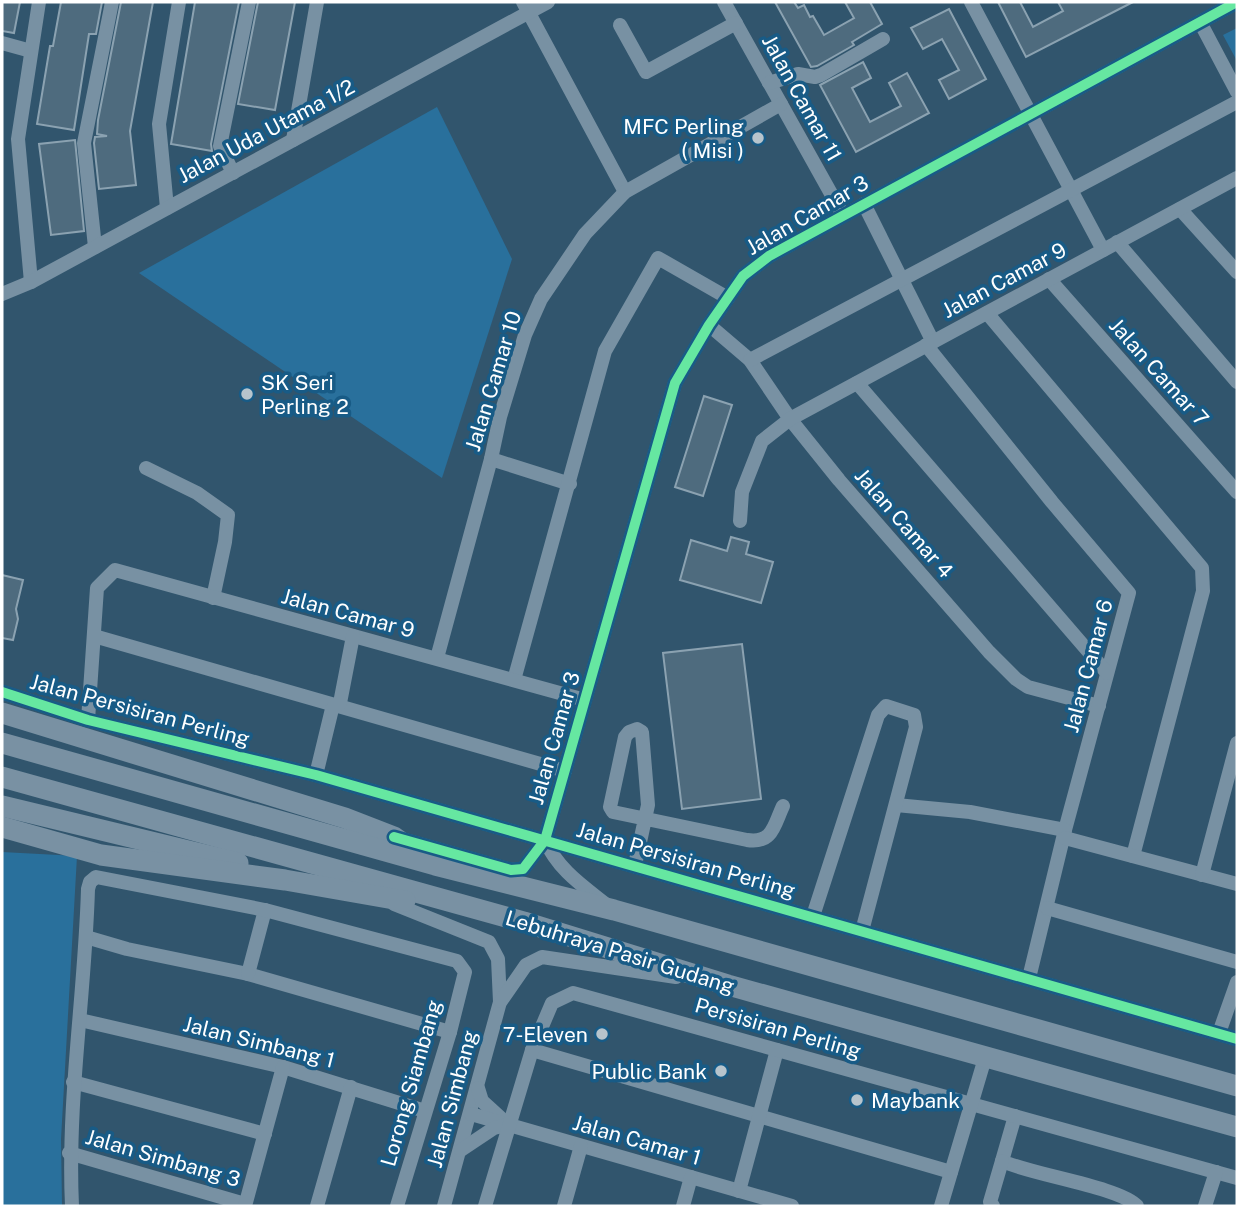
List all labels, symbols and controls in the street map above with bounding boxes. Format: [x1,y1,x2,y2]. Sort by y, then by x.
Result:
street label: Jalan Camar 11 [757,30,847,166]
street label: Jalan Uda Utama 1/2 [173,74,359,188]
place label: MFC Perling ( Misi ) [623,114,744,163]
marker: MFC Perling ( Misi ) [750,130,766,146]
street label: Jalan Camar 3 [741,170,873,260]
street label: Jalan Camar 9 [938,237,1070,323]
street label: Jalan Camar 10 [460,308,526,454]
street label: Jalan Camar 7 [1104,313,1214,431]
place label: SK Seri Perling 2 [261,370,349,419]
marker: SK Seri Perling 2 [239,386,255,402]
street label: Jalan Camar 4 [850,463,958,583]
street label: Jalan Camar 9 [279,583,417,643]
street label: Jalan Camar 6 [1058,597,1118,735]
street label: Jalan Persisiran Perling [27,669,253,751]
street label: Jalan Camar 3 [523,669,585,807]
street label: Jalan Persisiran Perling [574,817,798,903]
street label: Lebuhraya Pasir Gudang [502,905,738,999]
street label: Persisiran Perling [692,992,864,1064]
street label: Lorong Siambang [375,997,447,1169]
street label: Jalan Simbang 1 [181,1011,337,1073]
place label: 7-Eleven [503,1022,588,1047]
marker: 7-Eleven [594,1026,610,1042]
street label: Jalan Simbang [422,1027,482,1171]
place label: Public Bank [591,1059,707,1084]
marker: Public Bank [713,1063,729,1079]
place label: Maybank [871,1088,960,1113]
marker: Maybank [849,1092,865,1108]
street label: Jalan Camar 1 [570,1110,704,1170]
street label: Jalan Simbang 3 [83,1124,243,1192]

